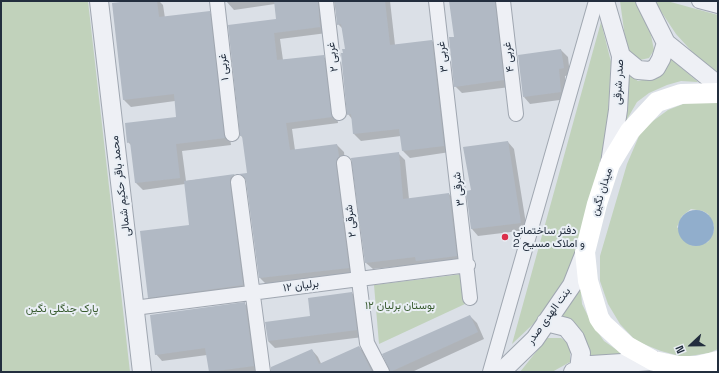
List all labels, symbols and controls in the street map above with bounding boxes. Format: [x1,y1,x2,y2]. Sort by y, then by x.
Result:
street label: ۲ غربی [325,41,341,73]
street label: ۳ غربی [435,41,451,73]
street label: ۴ غربی [501,41,517,73]
street label: ۱ غربی [216,53,232,81]
street label: صدر شرقی [611,59,627,105]
street label: محمد باقر حکیم شمالی [108,135,134,237]
street label: میدان نگین [588,166,616,218]
street label: ۳ شرقی [450,171,468,207]
street label: ۲ شرقی [342,204,360,238]
place label: دفتر ساختمانی و املاک مسیح 2 [513,224,585,250]
marker: دفتر ساختمانی و املاک مسیح 2 [500,232,510,242]
street label: برلیان ۱۲ [282,277,320,295]
street label: بنت الهدی صدر [524,285,574,347]
park label: بوستان برلیان ۱۲ [365,299,435,313]
park label: پارک جنگلی نگین [26,302,98,316]
north arrow [671,325,711,365]
text: N [672,343,688,356]

